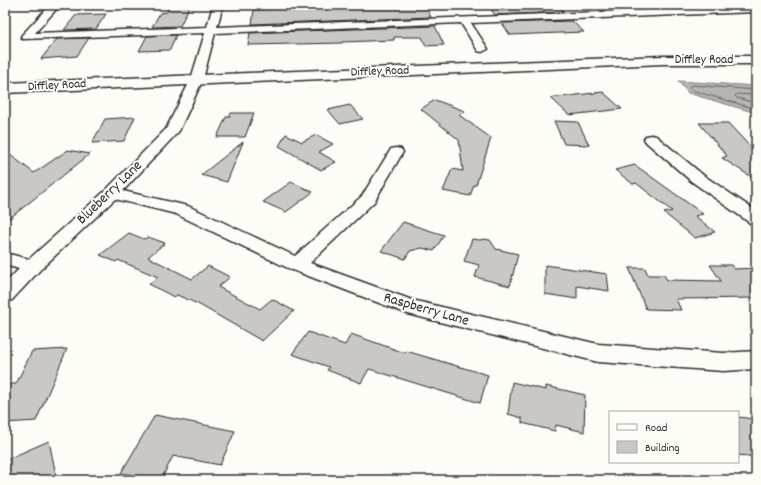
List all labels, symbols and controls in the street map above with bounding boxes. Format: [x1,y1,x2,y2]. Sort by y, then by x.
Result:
street label: Diffley Road [675,51,733,70]
street label: Diffley Road [350,61,410,83]
street label: Diffley Road [27,75,87,97]
street label: Blueberry Lane [72,156,148,230]
street label: Raspberry Lane [381,287,472,333]
legend [609,411,739,463]
text: Road [645,420,667,437]
text: Building [645,440,680,457]

